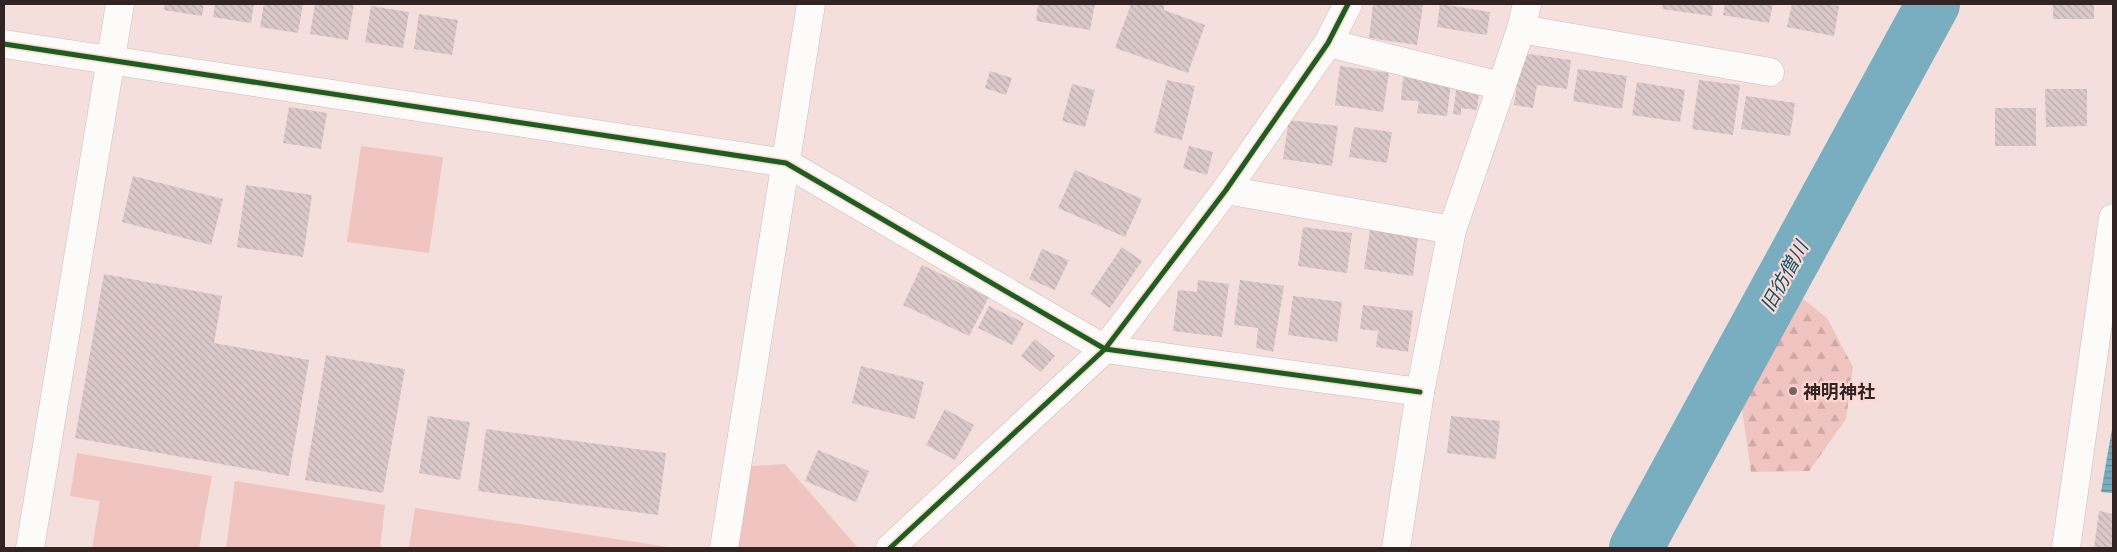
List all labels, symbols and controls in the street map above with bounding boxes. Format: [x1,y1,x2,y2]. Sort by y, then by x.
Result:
water label: 旧彷僧川 [1756,236,1813,315]
place label: 神明神社 [1803,381,1875,401]
marker: 神明神社 [1787,385,1799,397]

